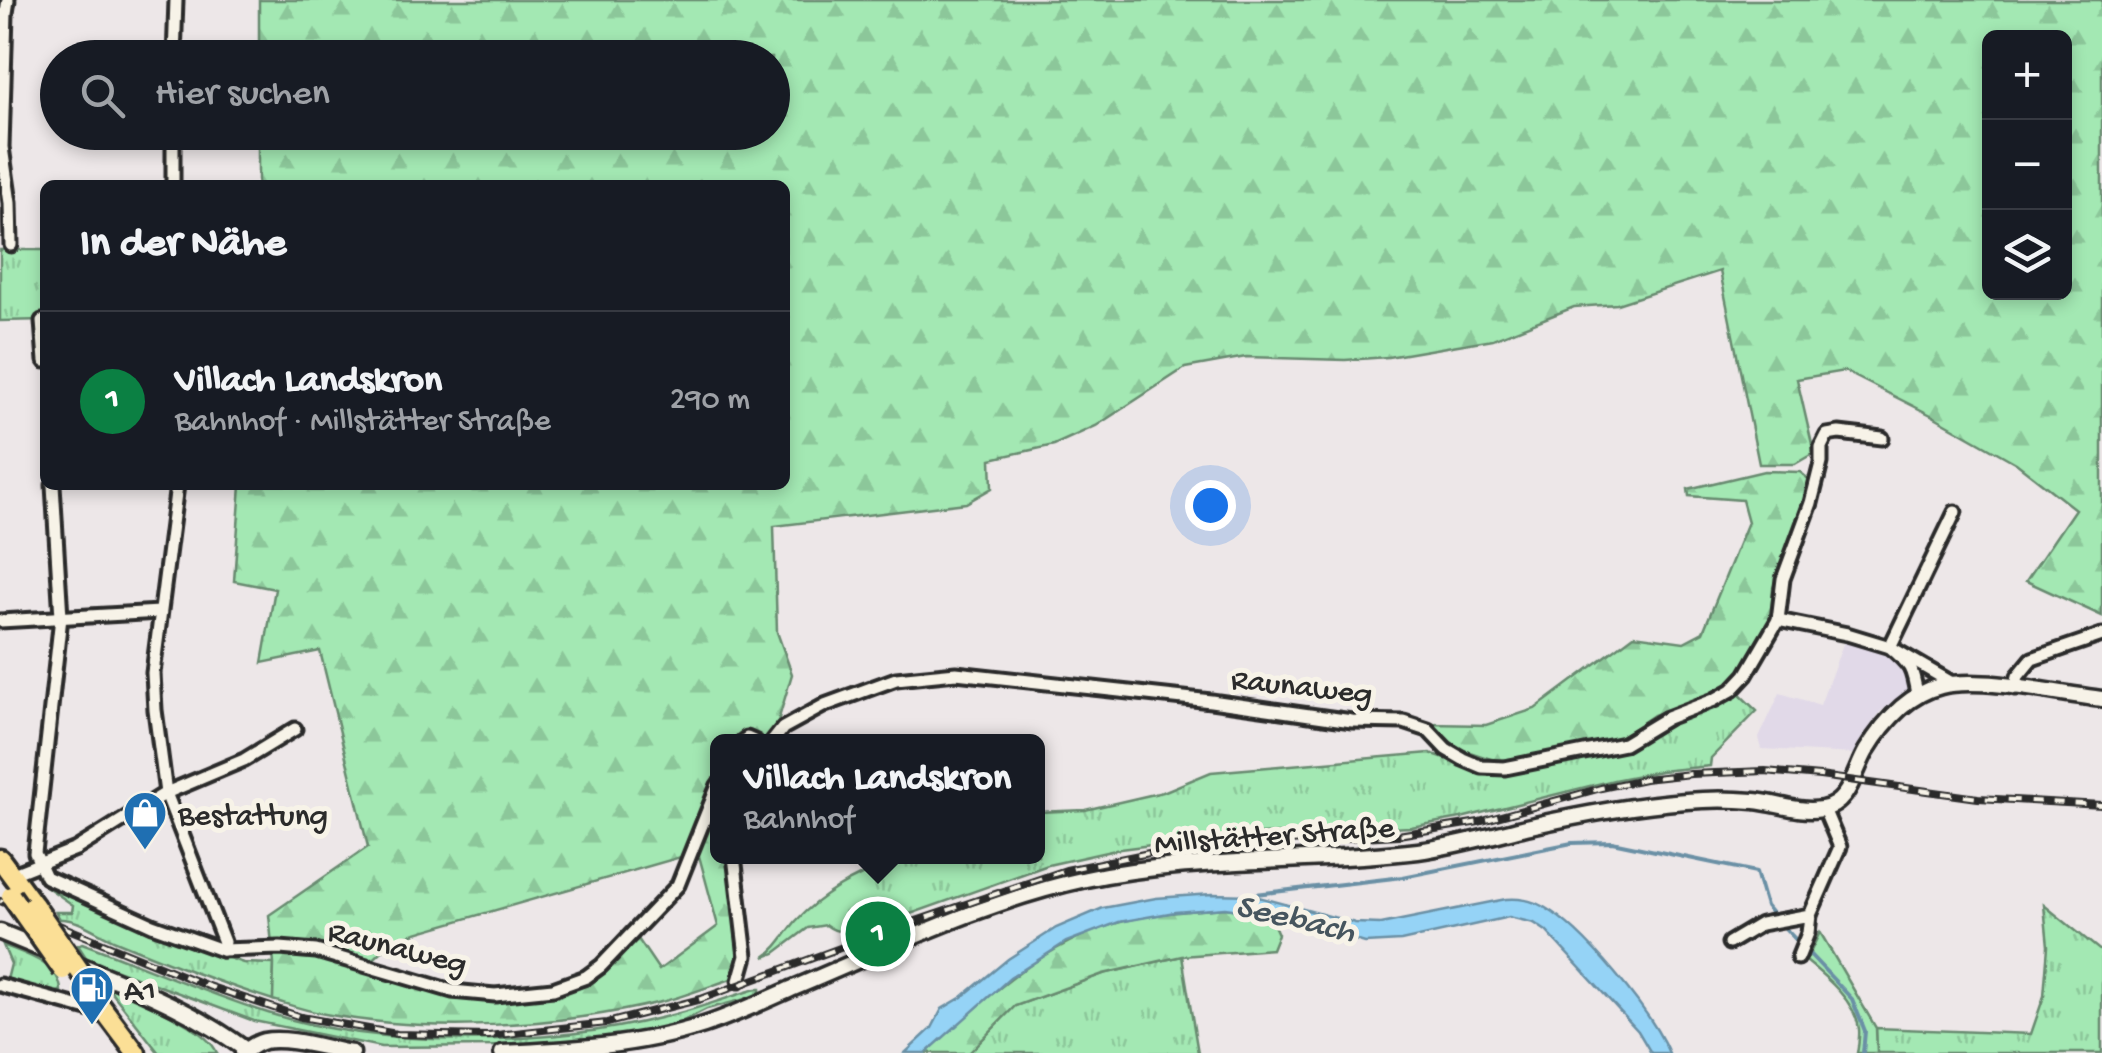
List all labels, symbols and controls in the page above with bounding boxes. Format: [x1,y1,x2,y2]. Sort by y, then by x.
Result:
map controls [1982,30,2072,300]
button: + [1982,30,2072,120]
search box [40,40,790,150]
icon: search [75,68,130,123]
text: Hier suchen [155,73,330,117]
button: − [1982,120,2072,210]
button: layers [1982,210,2072,300]
text: In der Nähe [80,221,286,270]
text: Villach Landskron [175,360,442,404]
text: 1 [106,382,119,420]
text: 290 m [670,382,750,420]
text: Bahnhof · Millstätter Straße [175,404,551,442]
your location [1185,480,1236,531]
street label: Raunaweg [1229,663,1374,715]
popup [710,734,1045,864]
text: Villach Landskron [744,758,1011,802]
shop icon: Bestattung [122,790,168,851]
place label: Bestattung [177,799,328,837]
text: Bahnhof [744,802,854,840]
street label: Millstätter Straße [1153,811,1396,865]
water label: Seebach [1231,888,1359,955]
pin: 1 [846,896,910,972]
street label: Raunaweg [323,914,470,985]
fuel station icon: A1 [69,965,115,1026]
place label: A1 [124,974,156,1012]

